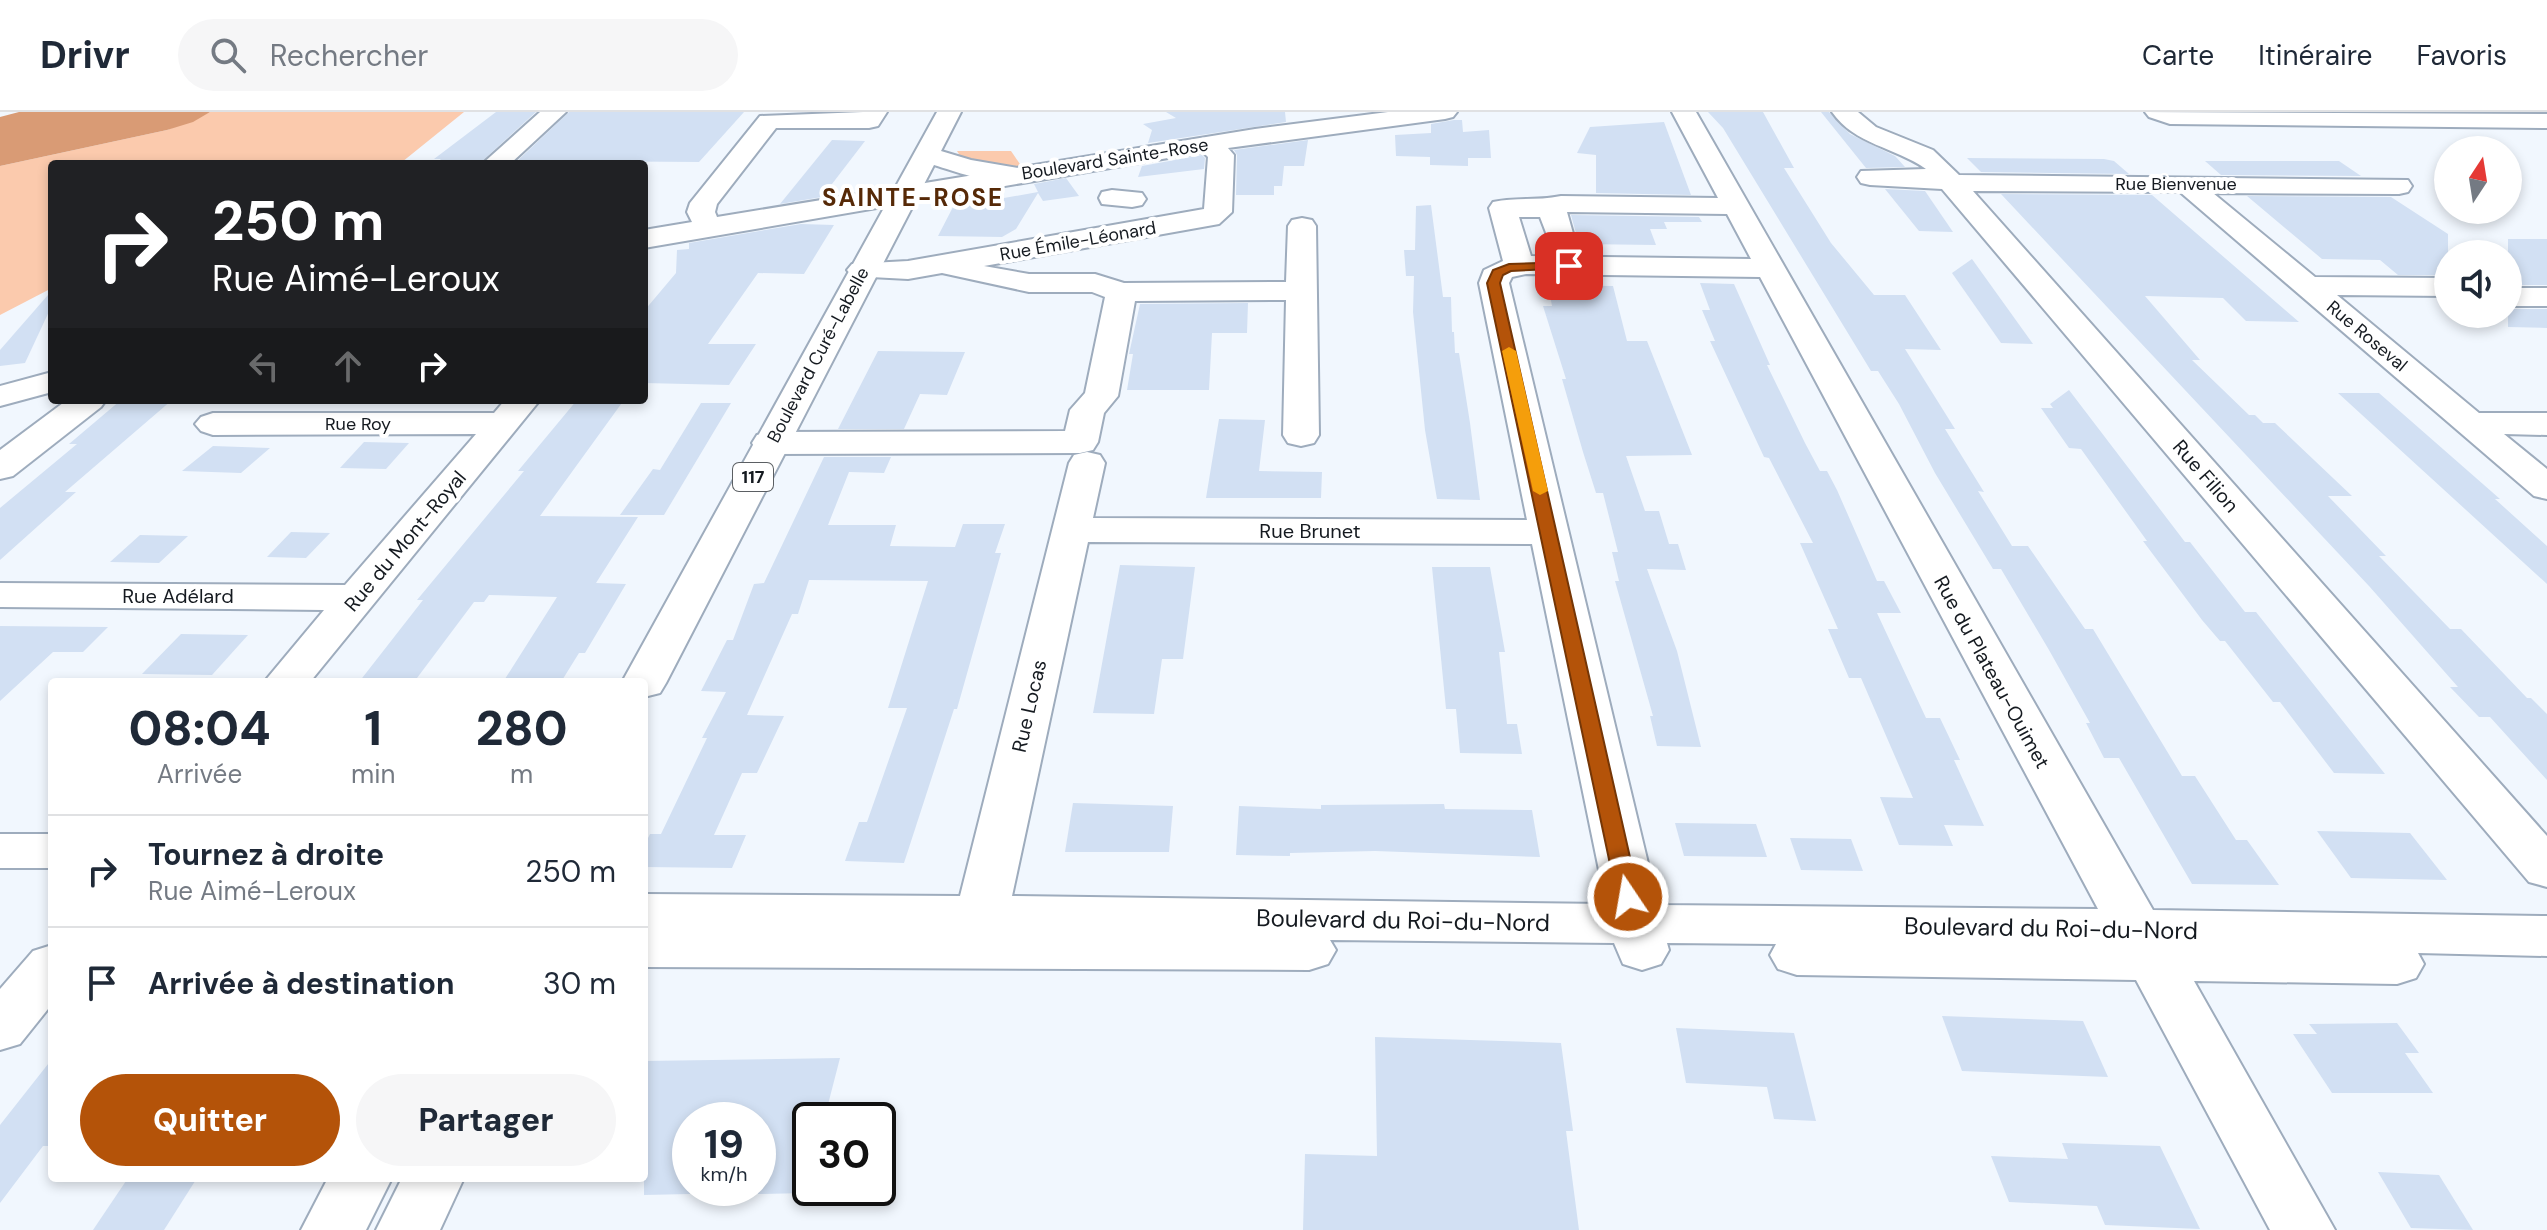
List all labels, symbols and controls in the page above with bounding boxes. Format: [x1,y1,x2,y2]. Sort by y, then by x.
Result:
search box [178,19,738,91]
text: Drivr [40,30,130,80]
icon: search [206,33,250,77]
text: Rechercher [270,36,428,75]
text: Carte [2142,37,2214,74]
text: Itinéraire [2258,37,2372,74]
text: Favoris [2416,37,2507,74]
street label: Boulevard Sainte-Rose [1020,132,1210,186]
north arrow [2434,136,2522,224]
map controls [2434,136,2522,328]
street label: Rue Bienvenue [2115,172,2237,196]
district label: SAINTE-ROSE [822,182,1004,213]
text: 250 m [212,184,384,257]
icon: right [80,192,184,296]
street label: Rue Émile-Léonard [998,215,1158,267]
pin [1535,232,1603,300]
button: sound [2434,240,2522,328]
icon: arrive [1547,244,1591,288]
text: Rue Aimé-Leroux [212,255,500,302]
street label: Boulevard Curé-Labelle [762,263,874,447]
street label: Rue Roseval [2322,295,2412,377]
icon: left [242,344,286,388]
icon: ahead [326,344,370,388]
icon: right [410,344,454,388]
street label: Rue Roy [325,412,391,436]
street label: Rue Filion [2167,434,2245,518]
road number: 117 [733,463,773,491]
street label: Rue du Mont-Royal [338,465,472,617]
street label: Rue Brunet [1259,518,1361,544]
street label: Rue du Plateau-Ouimet [1928,571,2056,773]
street label: Rue Adélard [122,583,234,609]
street label: Rue Locas [1006,657,1052,755]
text: 08:04 [128,697,271,760]
text: 1 [364,697,382,760]
text: 280 [476,697,568,760]
text: Arrivée [157,757,242,791]
text: min [351,757,395,791]
text: m [510,757,533,791]
text: Tournez à droite [148,835,384,874]
icon: right [80,849,124,893]
text: 250 m [525,852,616,891]
position arrow [1586,855,1670,939]
text: Rue Aimé-Leroux [148,874,356,908]
street label: Boulevard du Roi-du-Nord [1256,902,1550,938]
street label: Boulevard du Roi-du-Nord [1904,910,2198,946]
icon: arrive [80,961,124,1005]
text: Arrivée à destination [148,964,454,1003]
text: 30 m [543,964,616,1003]
button: Quitter [80,1074,340,1166]
button: Partager [356,1074,616,1166]
speed limit sign: 30 [792,1102,896,1206]
text: 19 [704,1118,744,1170]
text: km/h [700,1161,748,1187]

